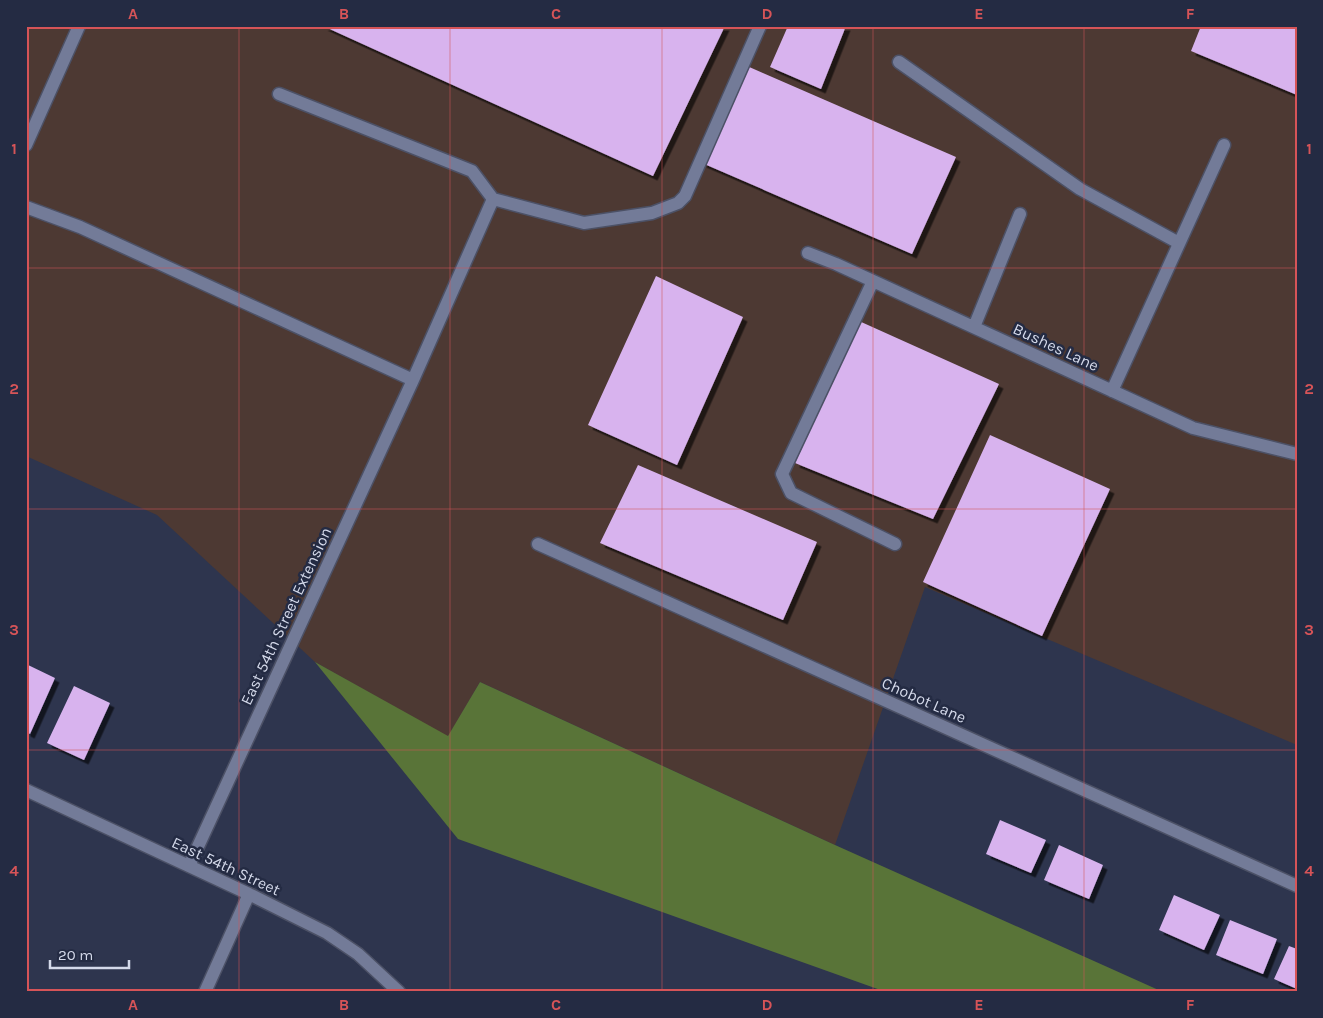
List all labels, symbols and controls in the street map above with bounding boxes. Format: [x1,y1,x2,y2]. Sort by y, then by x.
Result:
text: A [128,4,138,23]
text: B [339,4,349,23]
text: C [551,4,561,23]
text: D [762,4,773,23]
text: E [974,4,984,23]
text: F [1186,4,1195,23]
text: 1 [11,139,17,158]
text: 1 [1306,139,1312,158]
street label: Bushes Lane [1010,319,1102,375]
text: 2 [9,379,19,398]
text: 2 [1304,379,1314,398]
street label: East 54th Street Extension [236,524,336,708]
text: 3 [9,620,19,639]
text: 3 [1304,620,1314,639]
street label: Chobot Lane [879,673,969,727]
street label: East 54th Street [169,833,283,899]
text: 4 [9,861,19,880]
text: 4 [1304,861,1314,880]
scale bar [50,938,129,970]
text: 20 m [58,946,93,964]
text: A [128,995,138,1014]
text: B [339,995,349,1014]
text: C [551,995,561,1014]
text: D [762,995,773,1014]
text: E [974,995,984,1014]
text: F [1186,995,1195,1014]

